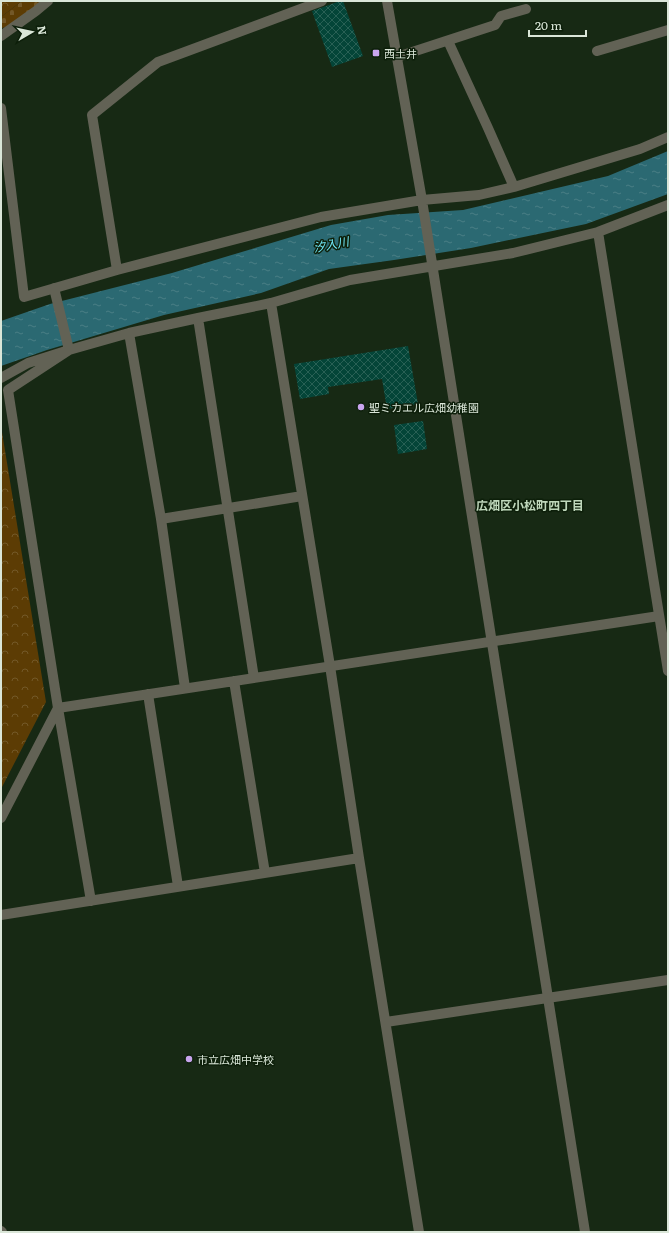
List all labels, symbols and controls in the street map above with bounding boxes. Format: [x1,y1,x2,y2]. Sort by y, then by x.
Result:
north arrow [12,12,52,52]
scale bar [529,12,586,38]
text: 20 m [535,16,562,34]
text: N [34,24,51,36]
place label: 西土井 [384,45,417,61]
marker: 西土井 [371,48,381,58]
water label: 汐入川 [312,231,352,256]
place label: 聖ミカエル広畑幼稚園 [369,399,479,415]
marker: 聖ミカエル広畑幼稚園 [356,402,366,412]
district label: 広畑区小松町四丁目 [476,496,584,514]
place label: 市立広畑中学校 [197,1051,274,1067]
marker: 市立広畑中学校 [184,1054,194,1064]

